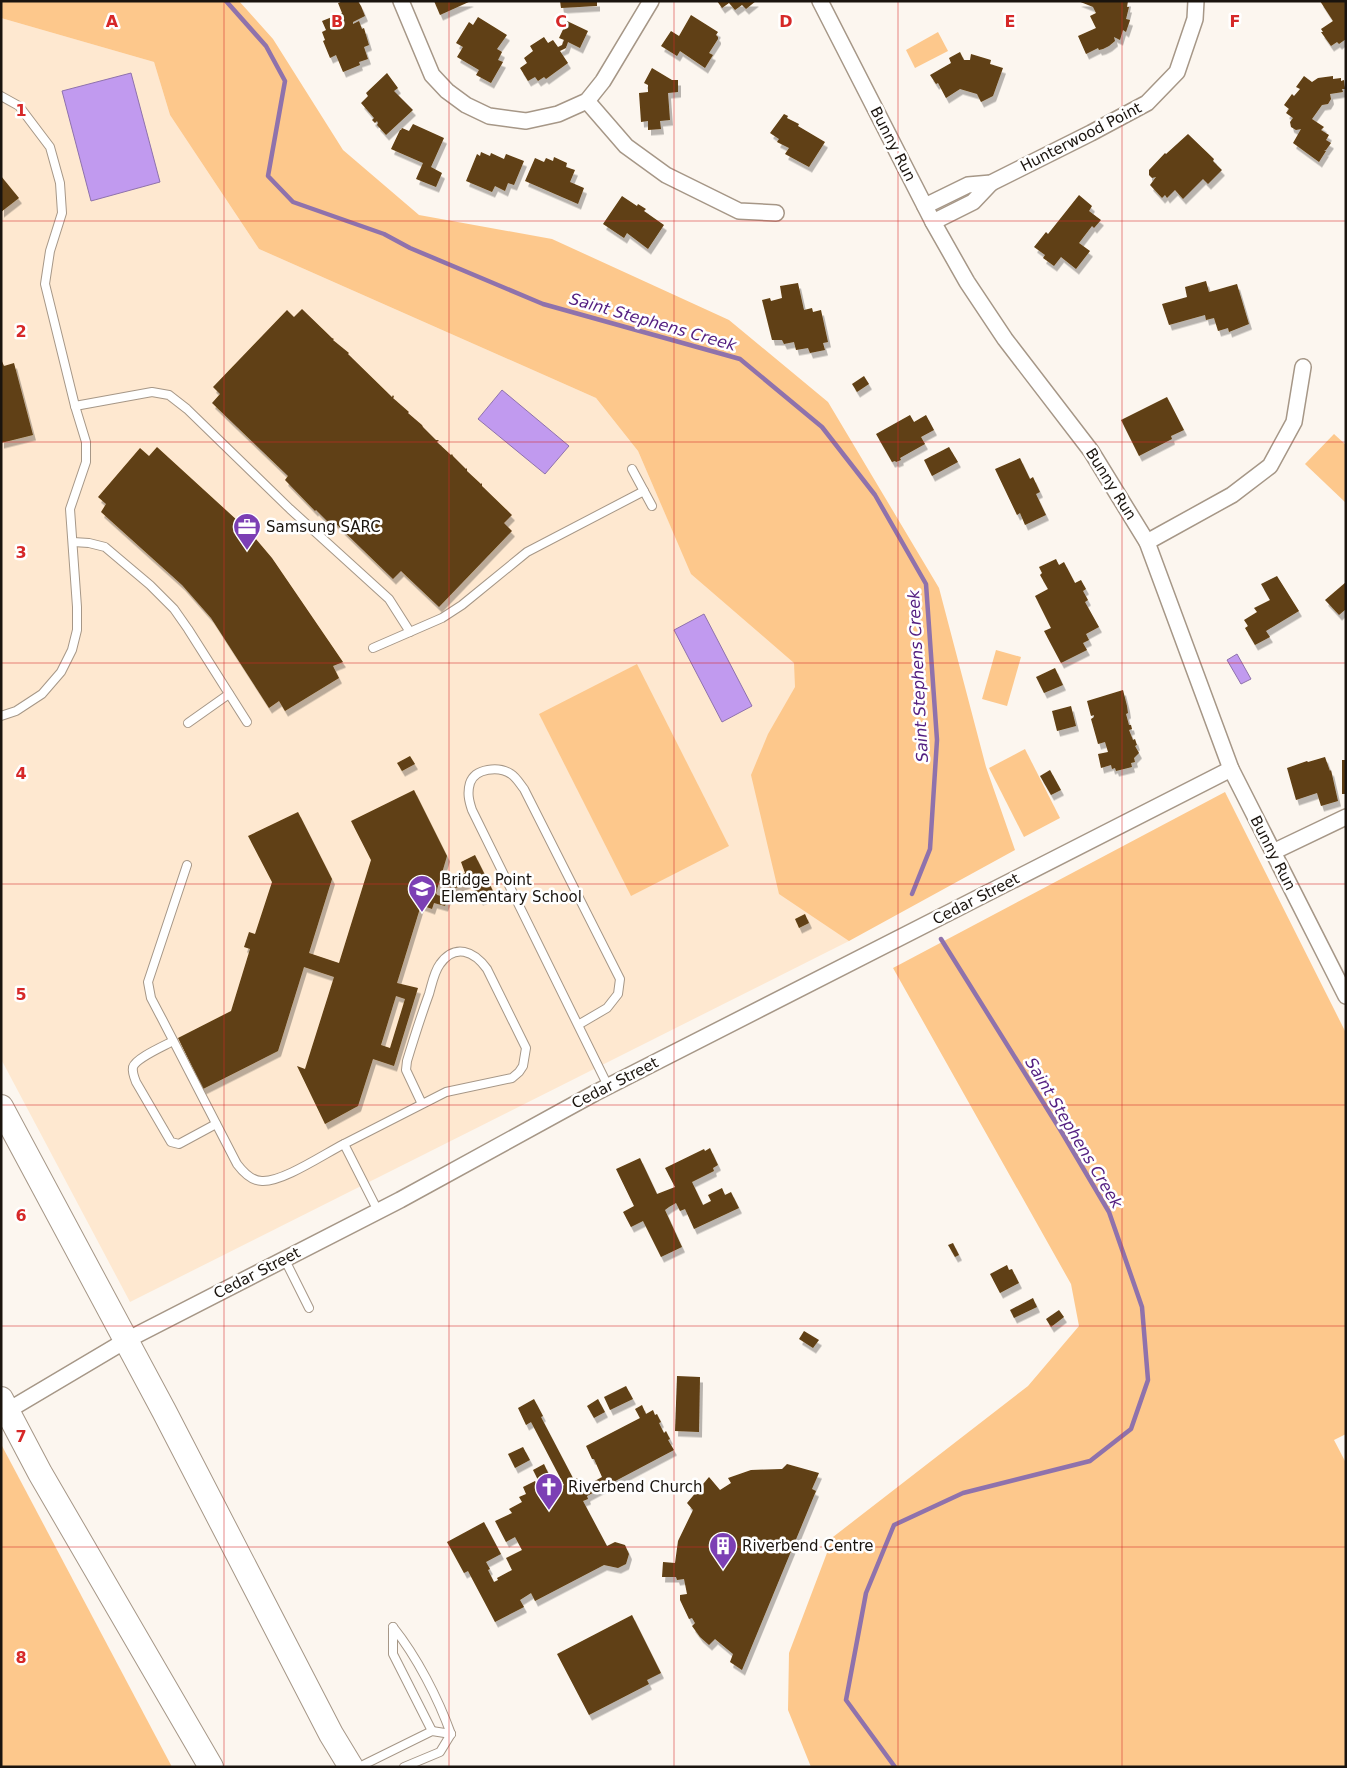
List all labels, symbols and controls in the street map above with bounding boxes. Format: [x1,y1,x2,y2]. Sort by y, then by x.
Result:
text: A [106,12,119,31]
text: B [331,12,343,31]
text: C [555,12,567,31]
text: D [779,12,793,31]
text: E [1005,12,1015,31]
text: F [1230,12,1240,31]
street label: Hunterwood Point [1017,99,1145,175]
text: 1 [15,101,27,120]
street label: Bunny Run [867,104,919,184]
water label: Saint Stephens Creek [567,289,739,355]
text: 2 [15,322,27,341]
street label: Bunny Run [1082,445,1140,523]
office icon: Samsung SARC [232,512,262,551]
place label: Samsung SARC [266,518,381,536]
text: 3 [15,543,27,562]
water label: Saint Stephens Creek [904,589,932,763]
text: 4 [15,764,27,783]
street label: Bunny Run [1247,813,1299,893]
street label: Cedar Street [930,869,1022,929]
place label: Bridge Point Elementary School [441,871,582,906]
school or university icon: Bridge Point Elementary School [407,874,437,913]
text: 5 [15,985,27,1004]
street label: Cedar Street [569,1053,661,1113]
water label: Saint Stephens Creek [1021,1054,1127,1212]
text: 6 [15,1206,27,1225]
street label: Cedar Street [211,1243,303,1303]
text: 7 [15,1427,27,1446]
church icon: Riverbend Church [534,1472,564,1511]
place label: Riverbend Church [568,1478,703,1496]
building icon: Riverbend Centre [708,1531,738,1570]
place label: Riverbend Centre [742,1537,874,1555]
text: 8 [15,1648,27,1667]

